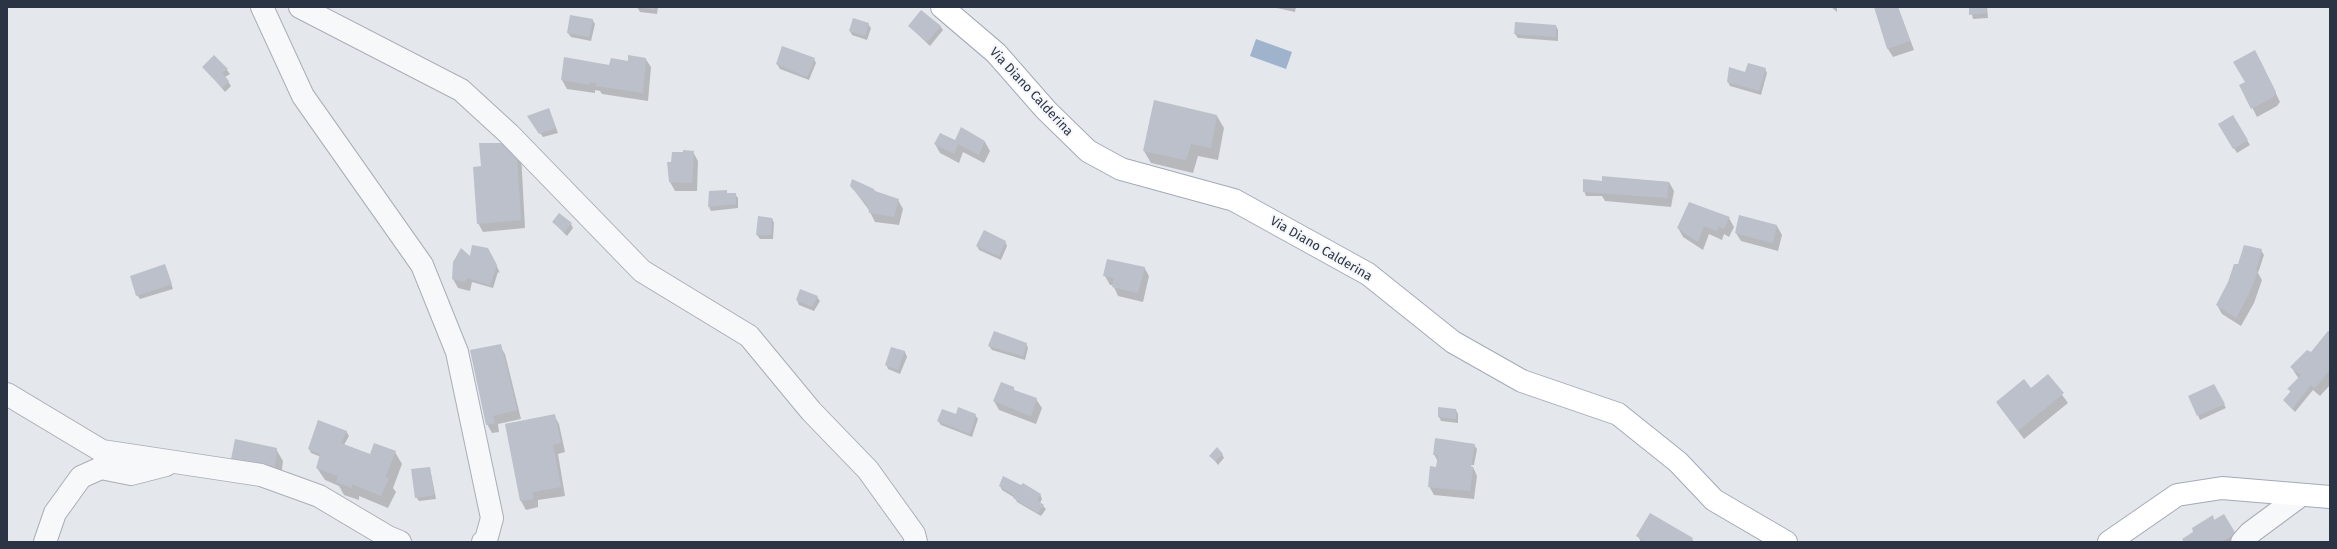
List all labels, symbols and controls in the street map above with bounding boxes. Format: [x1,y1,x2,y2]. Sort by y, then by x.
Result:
street label: Via Diano Calderina [986,45,1076,139]
street label: Via Diano Calderina [1267,213,1375,285]

